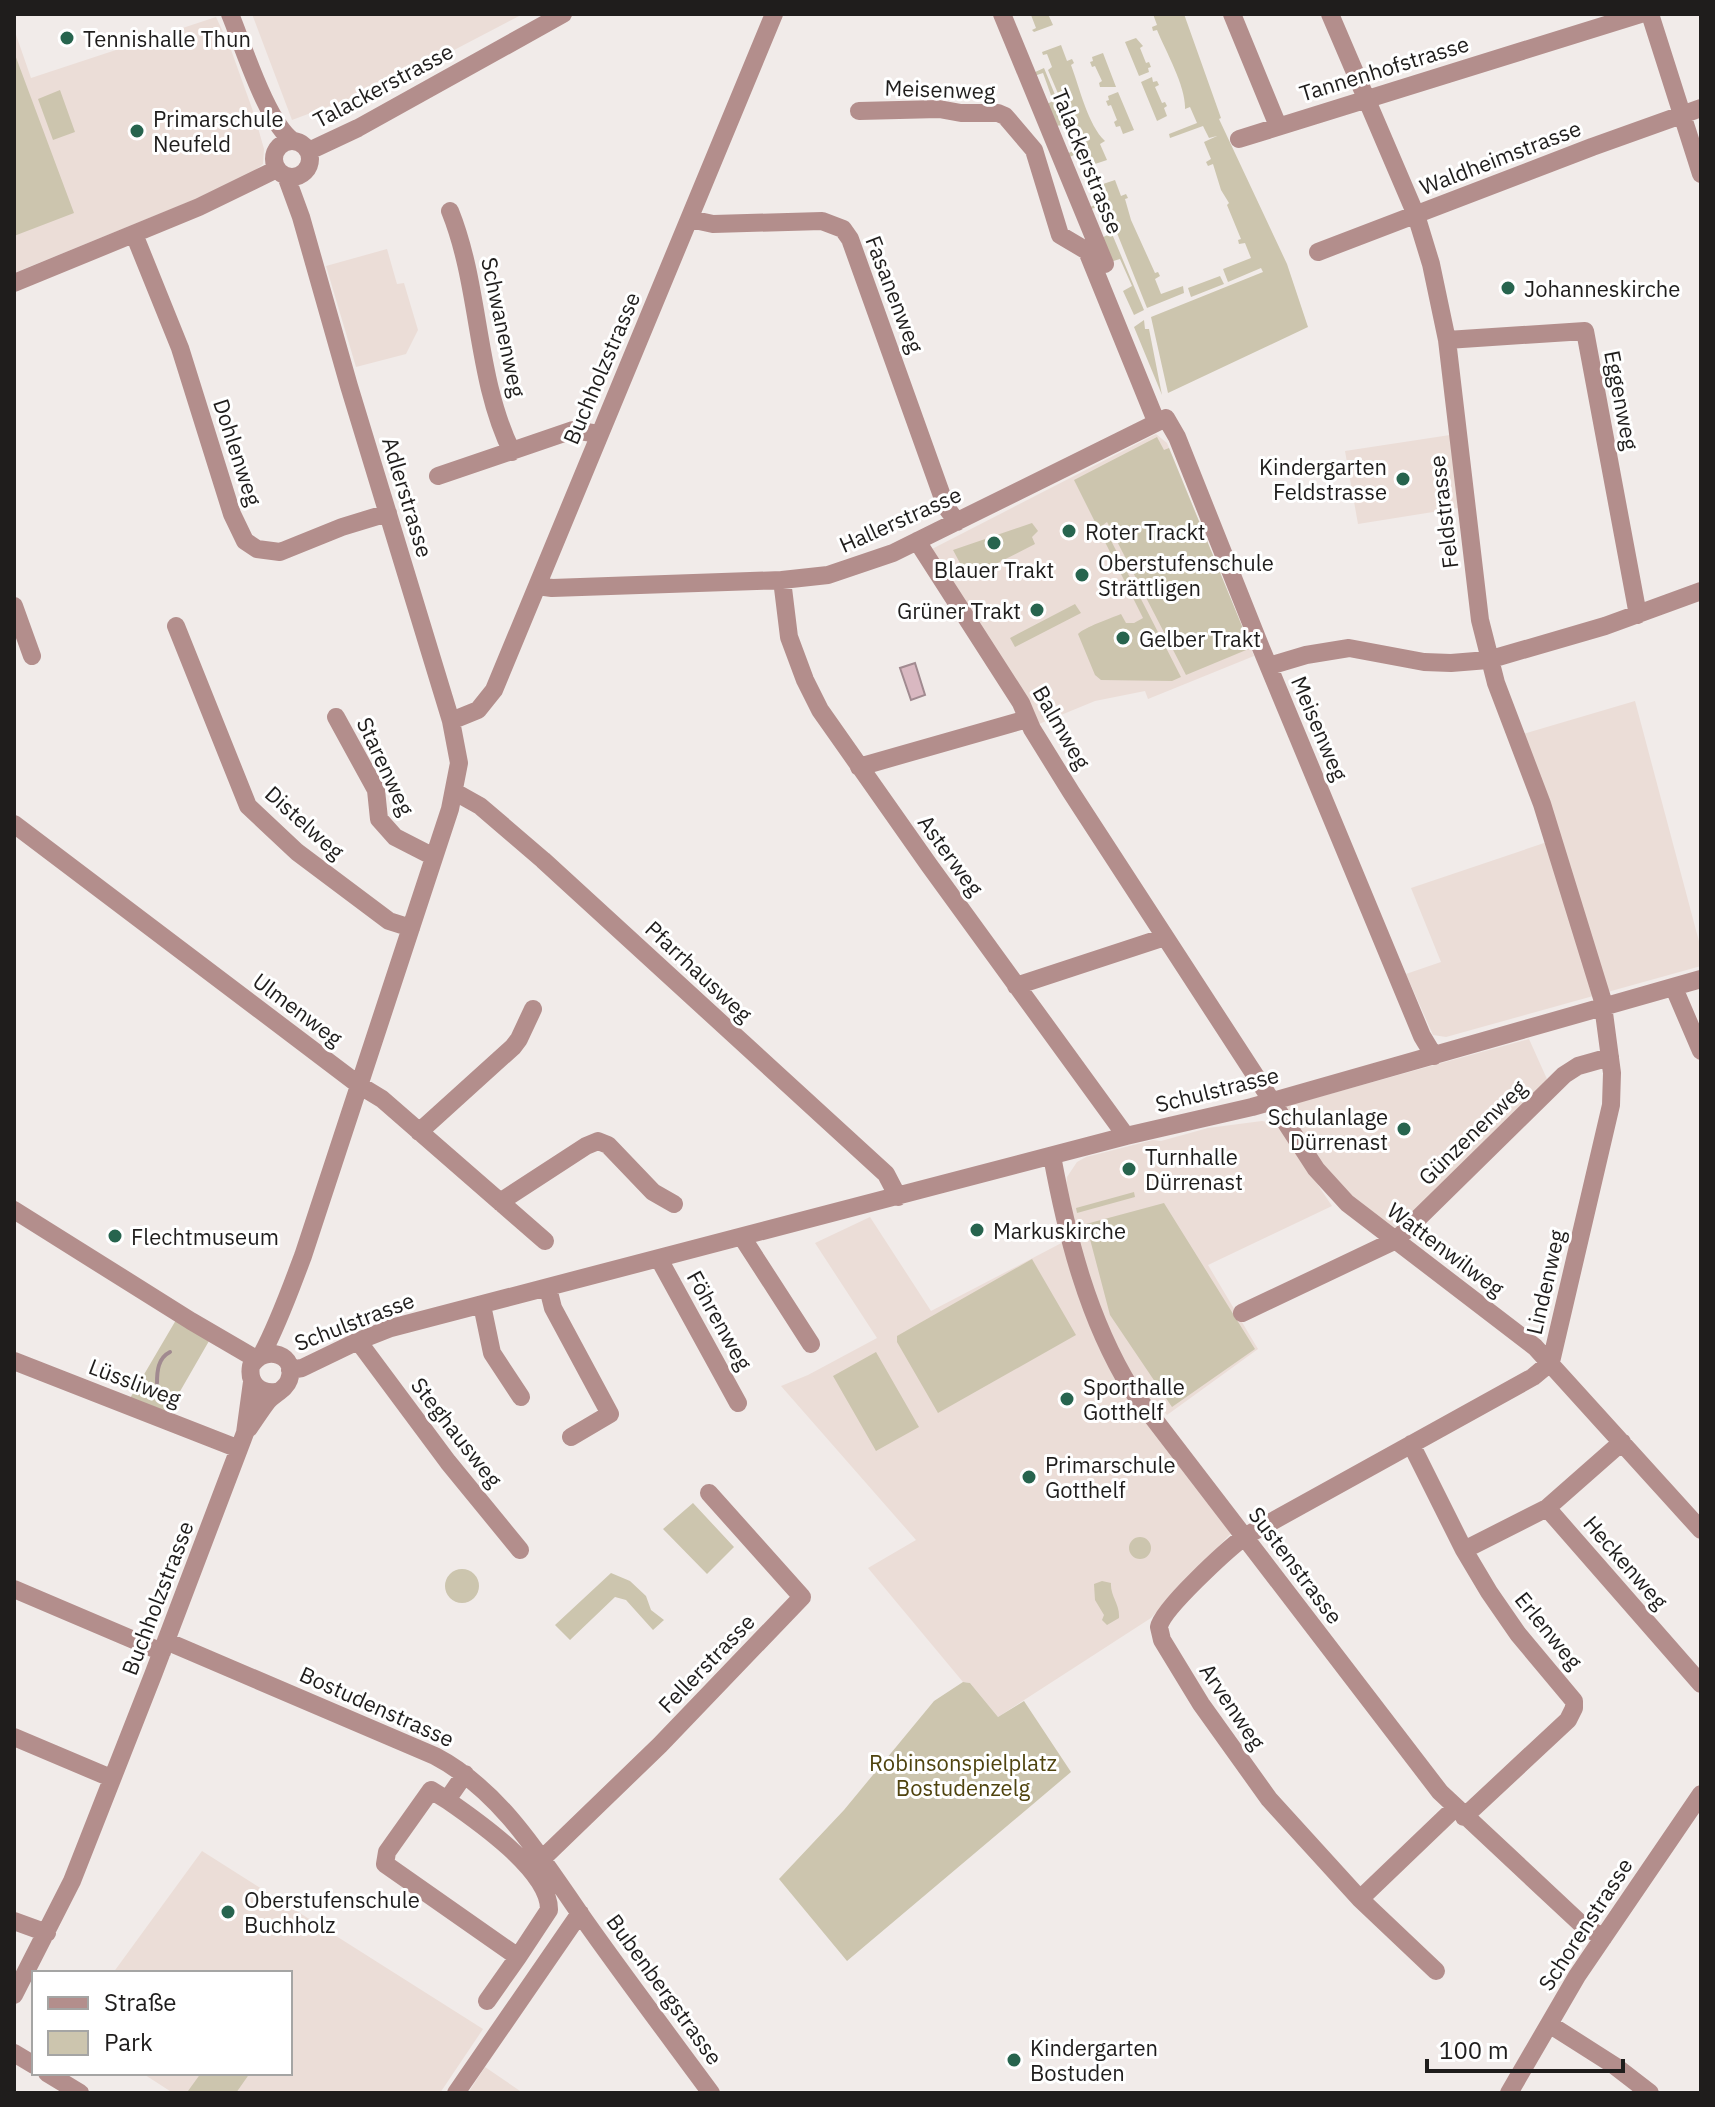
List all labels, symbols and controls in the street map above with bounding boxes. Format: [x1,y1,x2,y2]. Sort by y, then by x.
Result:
place label: Tennishalle Thun [83,24,251,53]
street label: Tannenhofstrasse [1296,28,1472,108]
marker: Tennishalle Thun [58,29,76,47]
street label: Talackerstrasse [308,36,458,134]
street label: Meisenweg [884,73,996,105]
street label: Talackerstrasse [1046,84,1130,238]
place label: Primarschule Neufeld [153,104,284,158]
street label: Waldheimstrasse [1415,113,1585,201]
marker: Primarschule Neufeld [128,122,146,140]
street label: Fasanenweg [859,231,931,357]
street label: Schwanenweg [475,254,533,400]
place label: Johanneskirche [1524,274,1680,303]
marker: Johanneskirche [1499,279,1517,297]
street label: Buchholzstrasse [556,287,646,449]
street label: Eggenweg [1598,348,1646,453]
street label: Dohlenweg [207,395,269,509]
street label: Adlerstrasse [376,433,440,561]
place label: Kindergarten Feldstrasse [1259,452,1387,506]
street label: Feldstrasse [1422,454,1464,570]
marker: Kindergarten Feldstrasse [1394,470,1412,488]
street label: Hallerstrasse [834,479,966,559]
place label: Roter Trackt [1085,517,1206,546]
marker: Roter Trackt [1060,522,1078,540]
marker: Blauer Trakt [985,534,1003,552]
place label: Oberstufenschule Strättligen [1098,548,1274,602]
place label: Blauer Trakt [934,555,1054,584]
marker: Oberstufenschule Strättligen [1073,566,1091,584]
place label: Grüner Trakt [897,596,1021,625]
marker: Grüner Trakt [1028,601,1046,619]
place label: Gelber Trakt [1139,624,1261,653]
marker: Gelber Trakt [1114,629,1132,647]
street label: Meisenweg [1285,671,1355,785]
street label: Balmweg [1027,680,1098,774]
street label: Starenweg [351,712,422,820]
street label: Distelweg [259,779,351,865]
street label: Asterweg [912,809,990,901]
street label: Pfarrhausweg [639,914,759,1028]
street label: Ulmenweg [247,966,349,1052]
street label: Schulstrasse [1152,1060,1282,1118]
street label: Günzenenweg [1412,1073,1533,1191]
place label: Schulanlage Dürrenast [1268,1102,1388,1156]
marker: Schulanlage Dürrenast [1395,1120,1413,1138]
place label: Turnhalle Dürrenast [1145,1142,1243,1196]
marker: Turnhalle Dürrenast [1120,1160,1138,1178]
street label: Wattenwilweg [1382,1195,1511,1303]
place label: Markuskirche [993,1216,1126,1245]
marker: Markuskirche [968,1221,986,1239]
place label: Flechtmuseum [131,1222,279,1251]
street label: Lindenweg [1519,1226,1571,1337]
marker: Flechtmuseum [106,1227,124,1245]
street label: Föhrenweg [681,1265,759,1375]
street label: Schulstrasse [290,1285,418,1357]
street label: Lüssliweg [85,1351,186,1413]
street label: Steghausweg [405,1371,509,1493]
place label: Sporthalle Gotthelf [1083,1372,1185,1426]
marker: Sporthalle Gotthelf [1058,1390,1076,1408]
place label: Primarschule Gotthelf [1045,1450,1176,1504]
marker: Primarschule Gotthelf [1020,1468,1038,1486]
street label: Sustenstrasse [1242,1501,1350,1629]
street label: Heckenweg [1577,1509,1675,1615]
street label: Buchholzstrasse [114,1517,200,1679]
street label: Erlenweg [1509,1585,1589,1675]
street label: Fellerstrasse [651,1607,761,1719]
street label: Arvenweg [1194,1657,1273,1755]
street label: Bostudenstrasse [295,1659,459,1753]
park label: Robinsonspielplatz Bostudenzelg [869,1748,1057,1802]
street label: Schorenstrasse [1531,1852,1639,1996]
place label: Oberstufenschule Buchholz [244,1885,420,1939]
marker: Oberstufenschule Buchholz [219,1903,237,1921]
street label: Bubenbergstrasse [600,1908,730,2070]
legend [32,1971,292,2075]
text: Straße [104,1986,176,2018]
scale bar [1427,2023,1623,2073]
text: Park [104,2026,153,2058]
place label: Kindergarten Bostuden [1030,2033,1158,2087]
text: 100 m [1439,2034,1509,2066]
marker: Kindergarten Bostuden [1005,2051,1023,2069]

